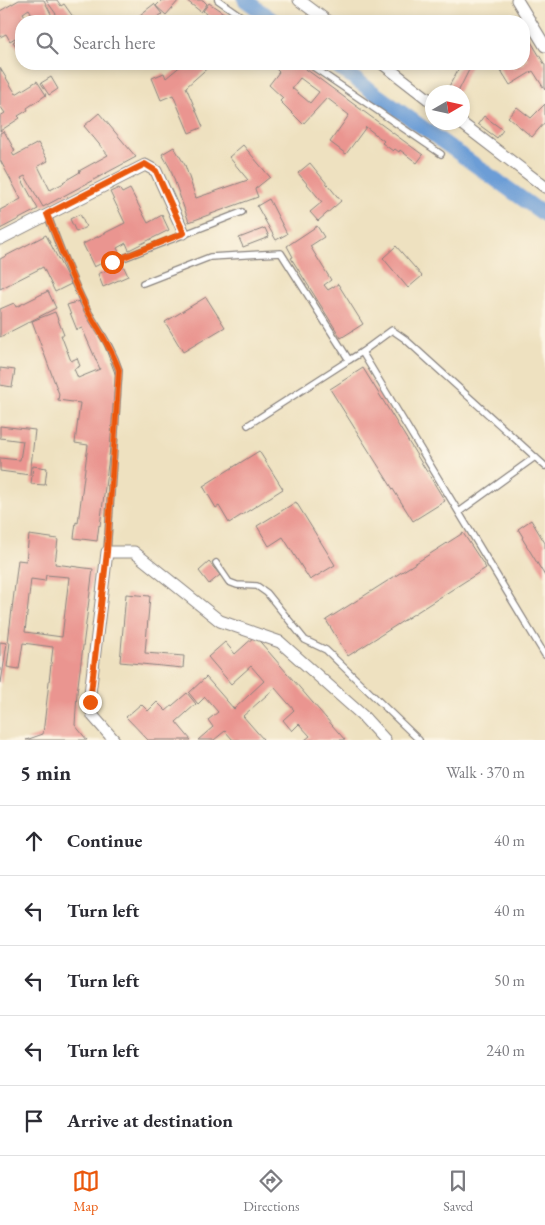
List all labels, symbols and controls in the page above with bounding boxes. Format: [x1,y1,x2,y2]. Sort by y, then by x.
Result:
search box [15,15,530,70]
icon: search [33,29,61,57]
text: Search here [73,30,155,55]
north arrow [425,85,470,130]
route start [101,251,124,274]
route end [79,691,102,714]
text: 5 min [20,759,71,786]
text: Walk · 370 m [446,762,525,783]
icon: ahead [20,827,48,855]
text: Continue [67,828,142,853]
text: 40 m [494,830,525,851]
icon: left [20,897,48,925]
text: Turn left [67,898,139,923]
text: 40 m [494,900,525,921]
icon: left [20,967,48,995]
text: Turn left [67,968,139,993]
text: 50 m [494,970,525,991]
icon: left [20,1037,48,1065]
text: Turn left [67,1038,139,1063]
text: 240 m [486,1040,525,1061]
icon: arrive [20,1107,48,1135]
text: Arrive at destination [67,1108,233,1133]
tab: Map [72,1167,100,1215]
tab: Directions [243,1167,300,1215]
tab: Saved [443,1167,473,1215]

